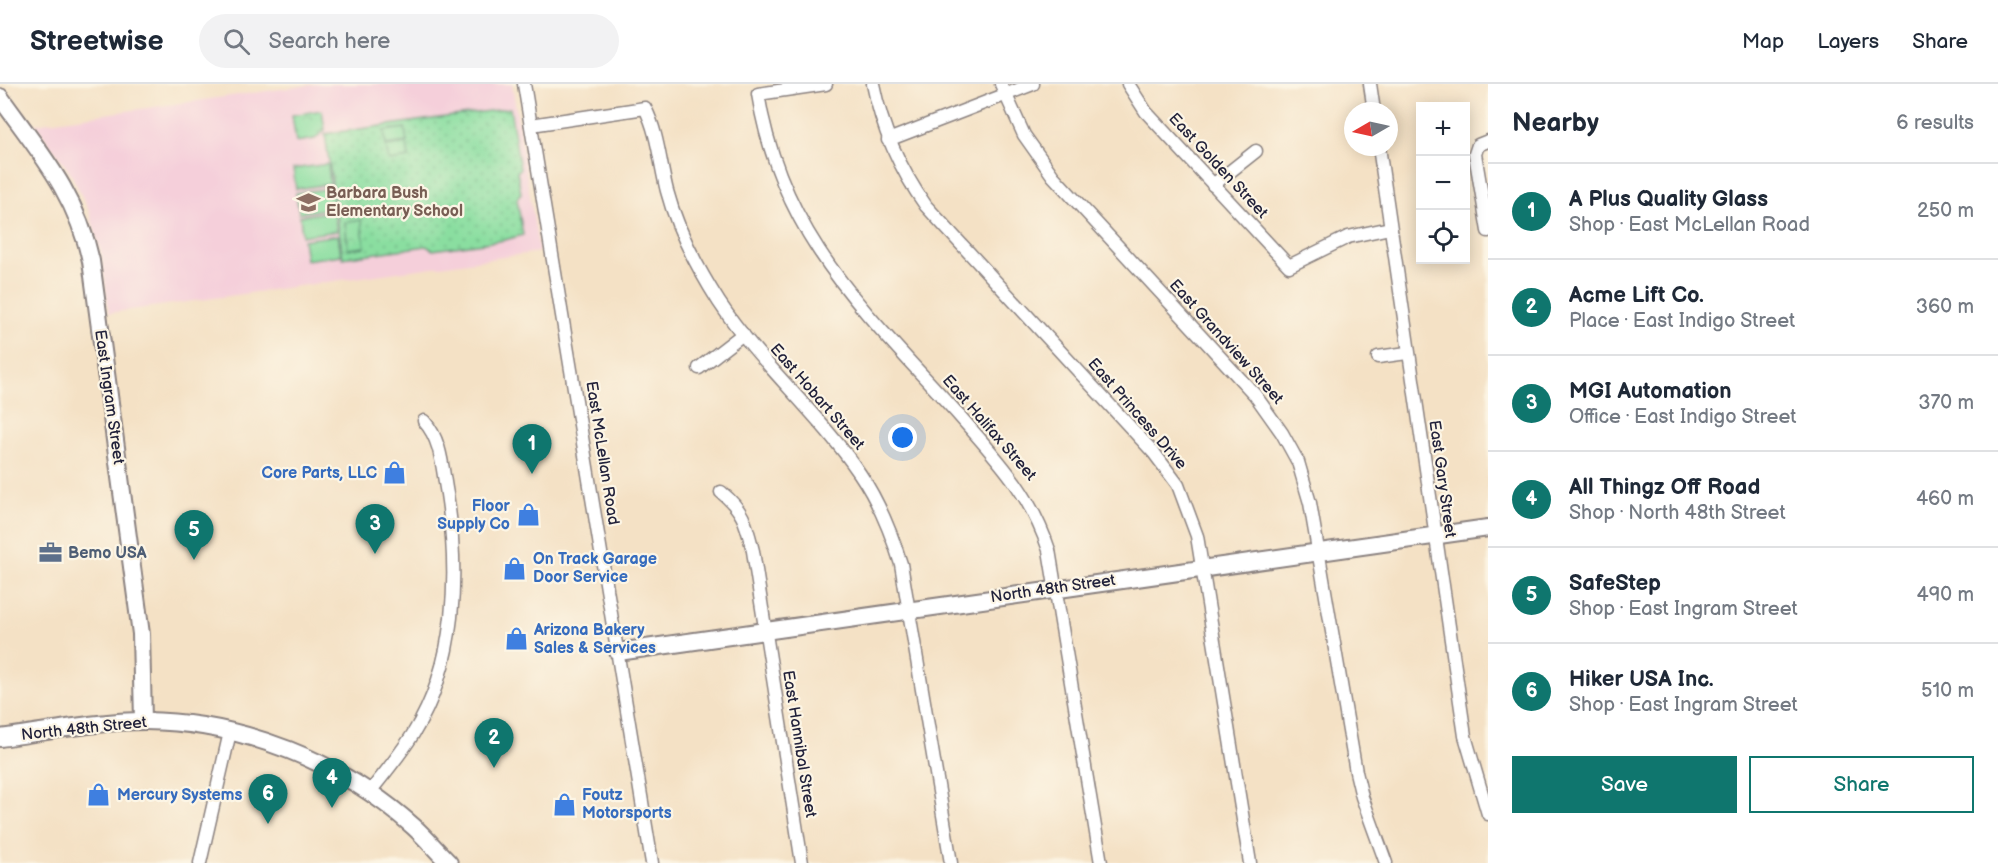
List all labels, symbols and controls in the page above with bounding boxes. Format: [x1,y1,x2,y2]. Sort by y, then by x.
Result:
search box [199,14,619,68]
text: Streetwise [30,25,163,58]
icon: search [220,25,253,58]
text: Search here [268,28,390,55]
text: Map [1742,29,1784,54]
text: Layers [1817,29,1879,54]
text: Share [1912,29,1968,54]
north arrow [1344,102,1398,156]
map controls [1416,102,1470,264]
button: + [1416,102,1470,156]
text: Nearby [1512,108,1599,139]
street label: East Golden Street [1164,109,1272,223]
text: 6 results [1896,111,1974,135]
button: − [1416,156,1470,210]
place label: Barbara Bush Elementary School [326,184,463,221]
text: A Plus Quality Glass [1569,186,1768,213]
school or university icon: Barbara Bush Elementary School [295,189,321,215]
text: 1 [1527,199,1536,223]
text: 250 m [1917,199,1974,223]
button: locate [1416,210,1470,264]
text: Shop · East McLellan Road [1569,213,1810,237]
street label: East Grandview Street [1165,276,1287,408]
text: Acme Lift Co. [1569,282,1704,309]
text: 2 [1526,295,1537,319]
text: 360 m [1916,295,1974,319]
text: Place · East Indigo Street [1569,309,1795,333]
street label: East Ingram Street [90,329,128,466]
street label: East Hobart Street [766,340,868,454]
street label: East Princess Drive [1084,355,1191,474]
street label: East Halifax Street [938,371,1040,485]
text: MGI Automation [1569,378,1732,405]
street label: East McLellan Road [581,380,623,526]
text: 3 [1526,391,1537,415]
text: 370 m [1918,391,1974,415]
text: Office · East Indigo Street [1569,405,1796,429]
street label: East Gary Street [1424,419,1460,539]
your location [888,423,917,452]
pin: 1 [512,424,552,474]
shop icon: Core Parts, LLC [382,460,408,486]
place label: Core Parts, LLC [262,464,377,483]
text: All Thingz Off Road [1569,474,1760,501]
text: 4 [1526,487,1537,511]
text: 460 m [1916,487,1974,511]
place label: Floor Supply Co [437,497,511,534]
text: Shop · North 48th Street [1569,501,1786,525]
shop icon: Floor Supply Co [515,502,541,528]
pin: 3 [356,504,394,554]
pin: 5 [174,510,214,560]
office icon: Bemo USA [37,540,63,566]
place label: Bemo USA [68,544,147,563]
place label: On Track Garage Door Service [533,550,657,587]
shop icon: On Track Garage Door Service [502,555,528,581]
text: SafeStep [1569,570,1661,597]
street label: North 48th Street [989,571,1117,607]
text: 5 [1526,583,1537,607]
text: 490 m [1917,583,1974,607]
text: Shop · East Ingram Street [1569,597,1798,621]
place label: Arizona Bakery Sales & Services [533,621,656,658]
shop icon: Arizona Bakery Sales & Services [503,626,529,652]
text: Hiker USA Inc. [1569,666,1714,693]
street label: East Hannibal Street [778,669,820,819]
text: 6 [1525,679,1538,703]
text: 510 m [1921,679,1974,703]
text: Shop · East Ingram Street [1569,693,1798,717]
street label: North 48th Street [20,713,148,745]
pin: 2 [474,718,514,768]
button: Save [1512,756,1737,813]
button: Share [1749,756,1974,813]
pin: 4 [312,758,352,808]
pin: 6 [248,774,288,824]
shop icon: Mercury Systems [86,782,112,808]
place label: Mercury Systems [117,786,242,805]
place label: Foutz Motorsports [582,786,672,823]
shop icon: Foutz Motorsports [551,791,577,817]

